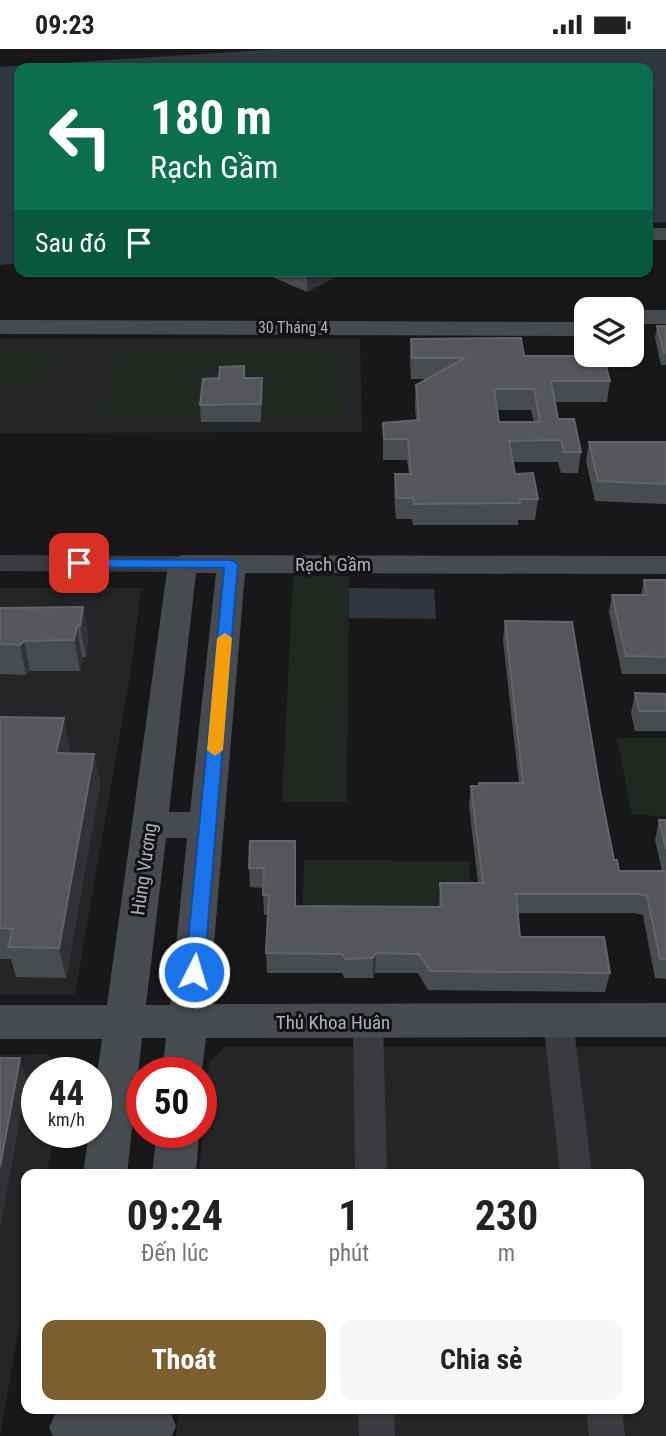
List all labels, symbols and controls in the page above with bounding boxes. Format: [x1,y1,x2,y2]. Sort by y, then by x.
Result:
text: 09:23 [35,10,95,40]
text: 180 m [150,89,272,146]
icon: left [35,91,126,182]
text: Rạch Gầm [150,148,278,186]
icon: arrive [120,224,158,262]
text: Sau đó [35,228,106,258]
map controls [574,297,644,367]
button: layers [574,297,644,367]
street label: 30 Tháng 4 [258,318,328,337]
pin [49,533,109,593]
icon: arrive [60,544,98,582]
street label: Rạch Gầm [295,553,371,576]
street label: Hùng Vương [126,821,162,917]
position arrow [157,935,231,1009]
street label: Thủ Khoa Huân [276,1011,390,1034]
speed limit sign: 50 [126,1057,217,1148]
text: 44 [49,1073,84,1114]
text: km/h [48,1109,85,1130]
text: 09:24 [127,1191,223,1240]
text: 1 [338,1191,359,1240]
text: 230 [475,1191,538,1240]
text: Đến lúc [141,1240,209,1267]
text: phút [329,1240,369,1267]
text: m [498,1240,515,1267]
button: Thoát [42,1320,326,1400]
button: Chia sẻ [340,1320,623,1400]

